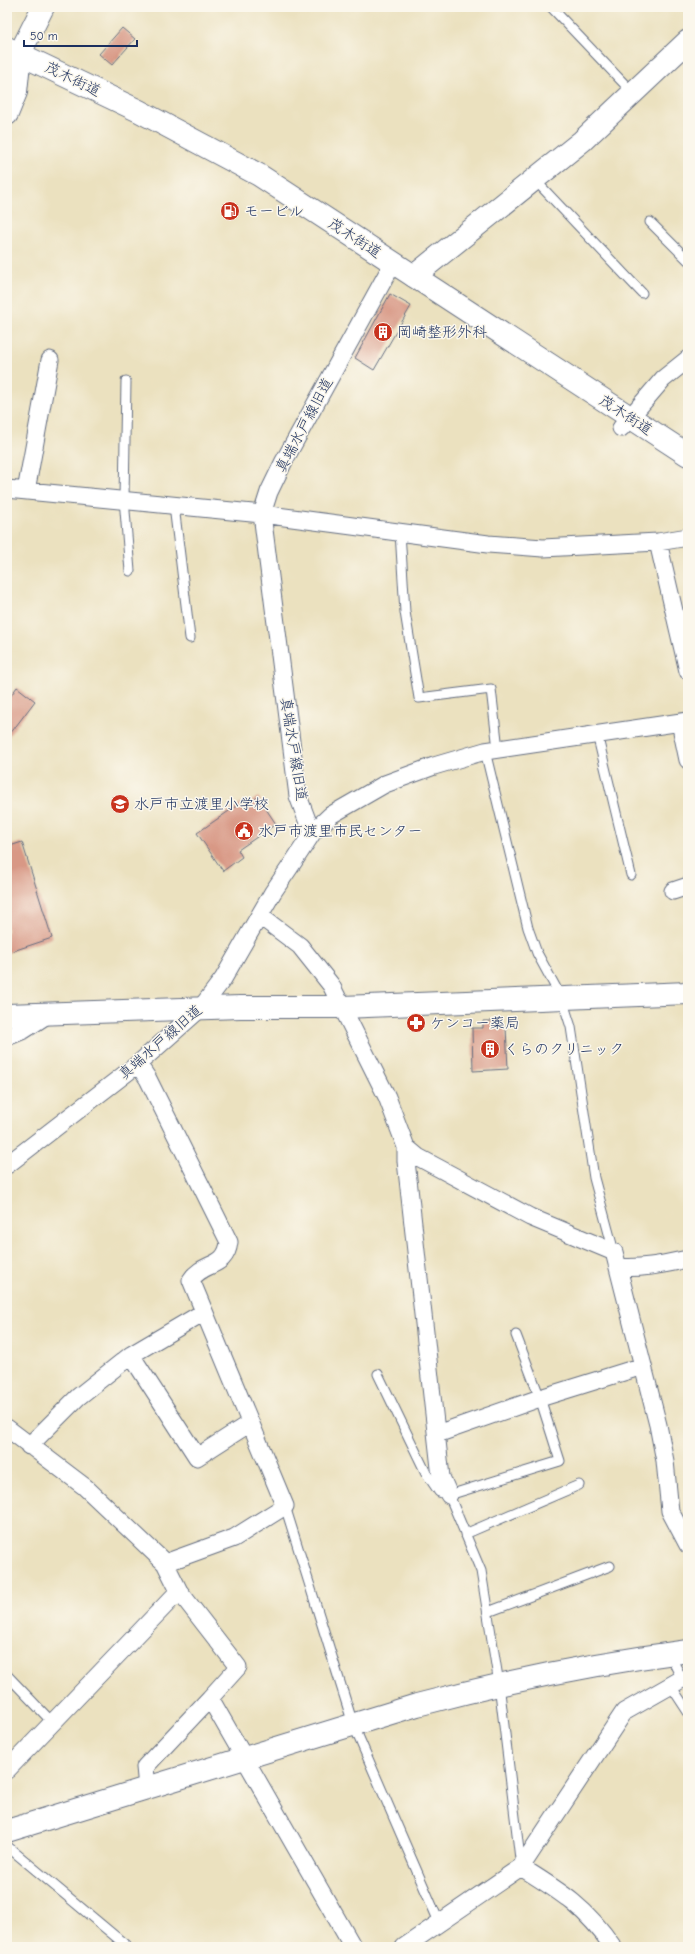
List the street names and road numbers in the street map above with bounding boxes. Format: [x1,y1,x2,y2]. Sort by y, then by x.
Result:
street label: 茂木街道 [42,58,104,100]
street label: 茂木街道 [325,214,385,262]
street label: 真端水戸線旧道 [271,374,337,476]
street label: 茂木街道 [596,391,656,439]
street label: 真端水戸線旧道 [277,696,311,802]
street label: 真端水戸線旧道 [114,1001,206,1083]

